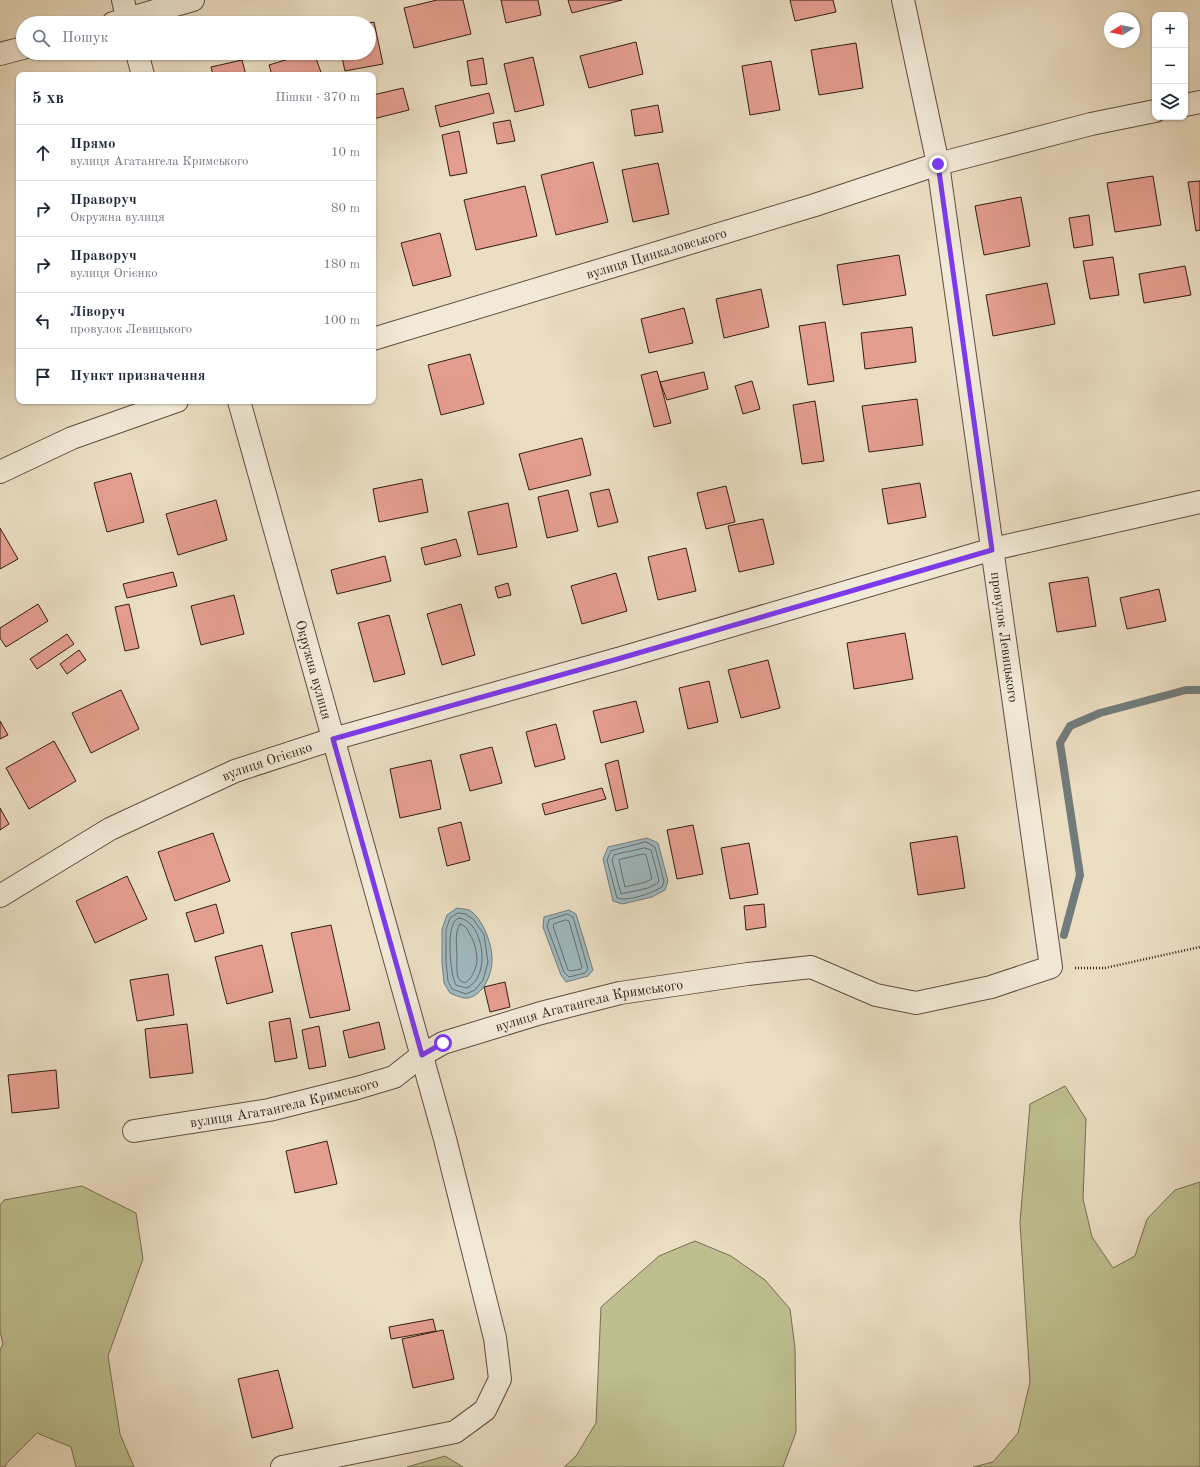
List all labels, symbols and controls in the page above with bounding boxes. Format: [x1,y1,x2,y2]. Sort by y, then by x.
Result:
north arrow [1104,12,1140,48]
map controls [1152,12,1188,120]
button: + [1152,12,1188,48]
search box [16,16,376,60]
icon: search [30,27,52,49]
text: Пошук [62,31,108,46]
button: − [1152,48,1188,84]
button: layers [1152,84,1188,120]
text: 5 хв [32,90,64,107]
text: Пішки · 370 m [275,91,360,104]
text: Прямо [70,137,116,152]
icon: ahead [32,142,54,164]
text: 10 m [331,146,360,159]
text: вулиця Агатангела Кримського [70,155,249,168]
route end [929,155,947,173]
text: Праворуч [70,193,137,208]
icon: right [32,198,54,220]
text: 80 m [331,202,360,215]
text: Окружна вулиця [70,211,165,224]
street label: вулиця Цинкаловського [585,226,729,282]
text: Праворуч [70,249,137,264]
icon: right [32,254,54,276]
text: 180 m [323,258,360,271]
text: вулиця Огієнко [70,267,158,280]
text: Ліворуч [70,305,125,320]
icon: left [32,310,54,332]
text: 100 m [323,314,360,327]
text: провулок Левицького [70,323,192,336]
icon: arrive [32,366,54,388]
text: Пункт призначення [70,369,206,384]
street label: провулок Левицького [988,571,1020,703]
street label: Окружна вулиця [293,619,334,721]
street label: вулиця Огієнко [220,740,314,784]
street label: вулиця Агатангела Кримського [494,978,684,1035]
route start [434,1034,452,1052]
street label: вулиця Агатангела Кримського [189,1076,380,1130]

